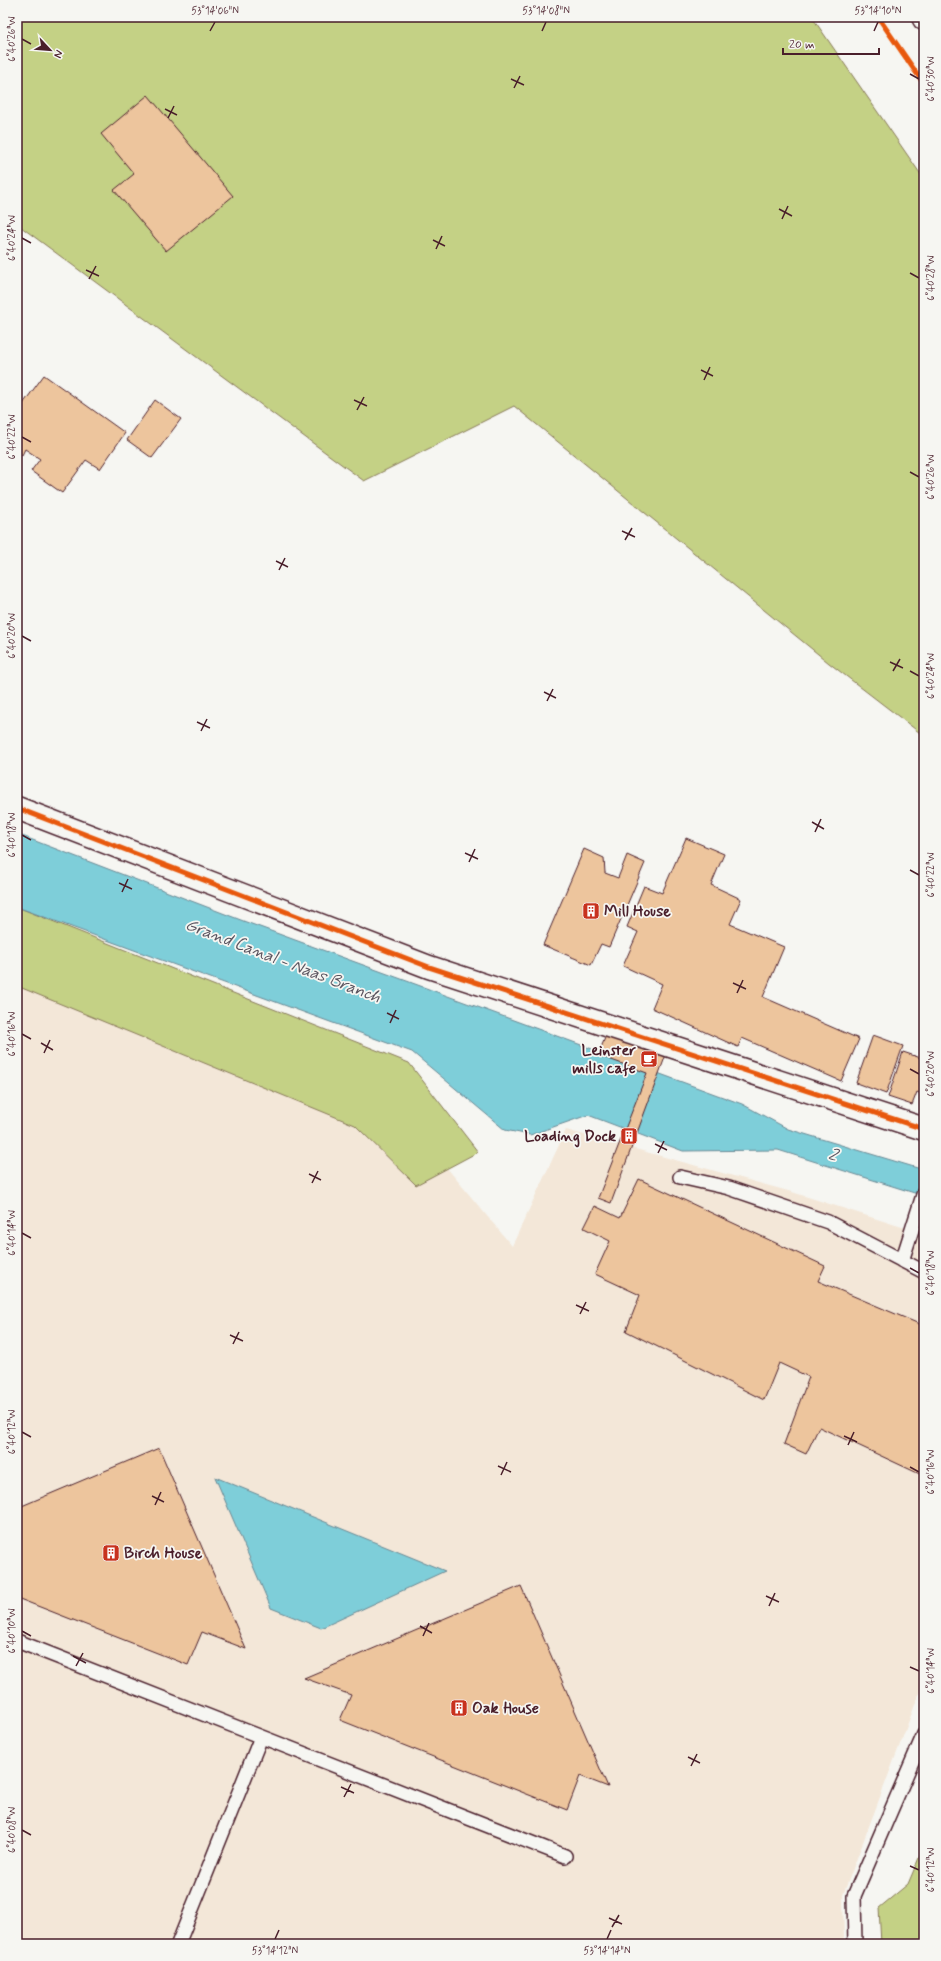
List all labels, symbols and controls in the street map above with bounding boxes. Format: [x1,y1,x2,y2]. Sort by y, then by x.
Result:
text: 53°14'06"N [191,4,239,18]
text: 53°14'08"N [522,4,570,18]
text: 53°14'10"N [855,4,902,18]
text: 6°40'26"W [5,16,19,62]
north arrow [30,30,70,70]
scale bar [783,30,879,56]
text: 20 m [789,37,815,53]
text: N [50,48,66,60]
text: 6°40'30"W [924,56,938,102]
text: 6°40'24"W [5,215,19,261]
text: 6°40'28"W [924,255,938,301]
text: 6°40'22"W [5,414,19,460]
text: 6°40'26"W [924,454,938,500]
text: 6°40'20"W [5,613,19,659]
text: 6°40'24"W [924,653,938,699]
text: 6°40'18"W [5,813,19,857]
text: 6°40'22"W [924,852,938,898]
building icon: Mill House [581,901,601,921]
place label: Mill House [604,901,671,922]
water label: Grand Canal - Naas Branch [182,914,384,1009]
text: 6°40'16"W [5,1012,19,1056]
place label: Leinster mills cafe [572,1040,636,1079]
cafe icon: Leinster mills cafe [639,1049,659,1069]
text: 6°40'20"W [924,1051,938,1097]
place label: Loading Dock [524,1126,616,1148]
building icon: Loading Dock [619,1126,639,1146]
water label: 2 [826,1143,842,1167]
text: 6°40'14"W [5,1210,19,1256]
text: 6°40'18"W [924,1251,938,1295]
text: 6°40'12"W [5,1410,19,1454]
text: 6°40'16"W [924,1450,938,1494]
building icon: Birch House [101,1543,121,1563]
place label: Birch House [124,1543,203,1564]
text: 6°40'10"W [5,1608,19,1654]
text: 6°40'14"W [924,1648,938,1694]
building icon: Oak House [449,1698,469,1718]
place label: Oak House [472,1698,539,1719]
text: 6°40'08"W [5,1807,19,1853]
text: 6°40'12"W [924,1848,938,1892]
text: 53°14'12"N [252,1944,298,1958]
text: 53°14'14"N [583,1944,631,1958]

